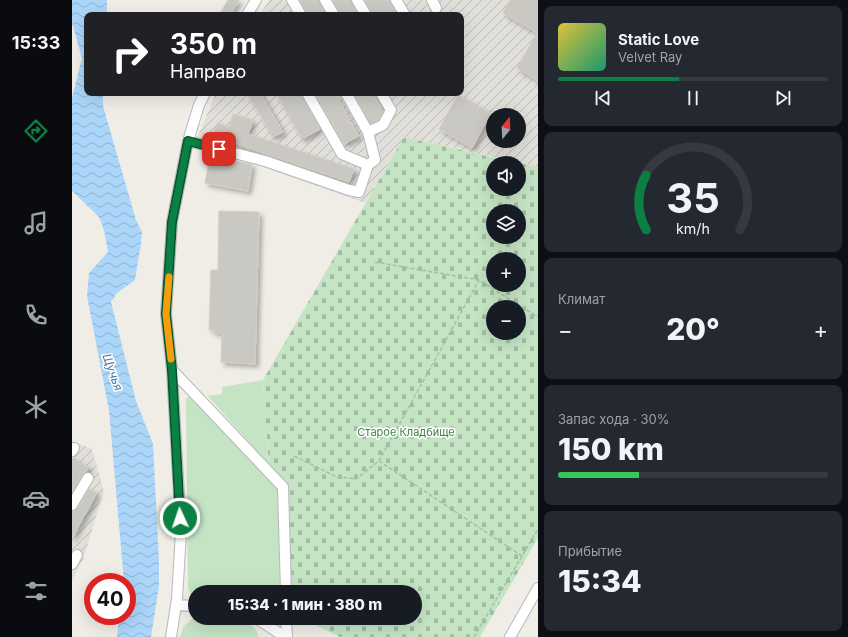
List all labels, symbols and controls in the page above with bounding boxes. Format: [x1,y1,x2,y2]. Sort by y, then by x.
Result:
text: 350 m [170,27,257,61]
icon: right [104,28,156,80]
text: Static Love [618,30,699,49]
text: 15:33 [12,32,60,53]
text: Velvet Ray [618,49,682,65]
text: Направо [170,61,246,82]
icon: previous [592,87,614,109]
icon: pause [682,87,704,109]
icon: next [772,87,794,109]
north arrow [486,108,526,148]
map controls [486,108,526,340]
icon: directions [22,117,50,145]
pin [202,132,236,166]
icon: arrive [208,138,230,160]
button: sound [486,156,526,196]
text: 35 [666,173,720,223]
button: layers [486,204,526,244]
icon: music [22,209,50,237]
text: km/h [676,220,710,237]
button: + [486,252,526,292]
text: Климат [558,291,605,307]
button: − [486,300,526,340]
icon: phone [22,301,50,329]
text: 20° [666,311,720,347]
text: − [558,317,573,343]
text: + [813,317,828,343]
water label: Щучья [99,351,127,393]
icon: climate [22,393,50,421]
text: Запас хода · 30% [558,411,669,427]
park label: Старое Кладбище [357,425,455,439]
text: 150 km [558,431,664,467]
icon: car [22,485,50,513]
position arrow [159,497,201,539]
text: Прибытие [558,543,622,559]
text: 15:34 [558,563,642,599]
speed limit sign: 40 [84,573,136,625]
icon: filters [22,577,50,605]
text: 15:34 · 1 мин · 380 m [228,595,382,614]

